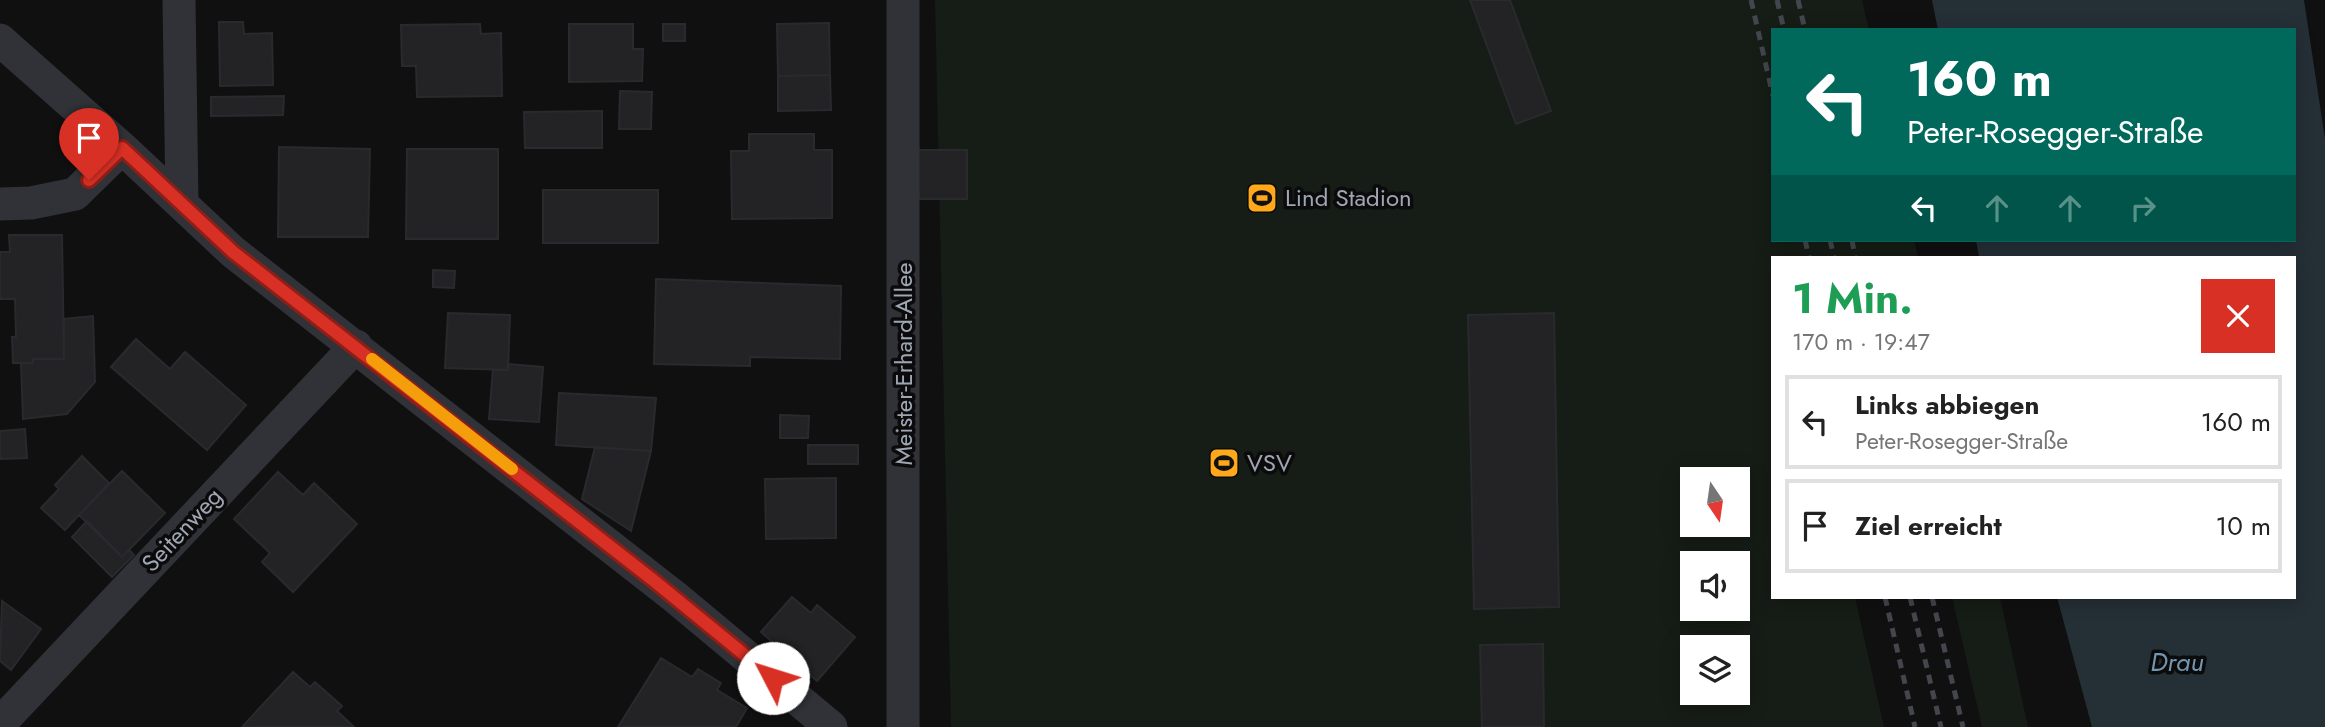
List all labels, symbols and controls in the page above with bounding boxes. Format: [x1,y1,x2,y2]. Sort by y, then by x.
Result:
text: 160 m [1907,44,2052,114]
icon: left [1792,56,1883,147]
pin [59,108,119,180]
text: Peter-Rosegger-Straße [1907,109,2203,155]
icon: arrive [70,119,108,157]
place label: Lind Stadion [1285,180,1412,215]
sports icon: Lind Stadion [1245,181,1279,215]
icon: left [1905,189,1943,227]
icon: ahead [1978,189,2016,227]
icon: ahead [2051,189,2089,227]
icon: right [2124,189,2162,227]
street label: Meister-Erhard-Allee [886,262,921,466]
text: 1 Min. [1792,268,1913,329]
button: close [2201,279,2275,353]
text: 170 m · 19:47 [1792,325,1930,359]
text: Links abbiegen [1855,386,2039,424]
icon: left [1796,403,1834,441]
text: 160 m [2201,403,2271,441]
text: Peter-Rosegger-Straße [1855,424,2068,458]
place label: VSV [1247,445,1292,480]
sports icon: VSV [1207,446,1241,480]
north arrow [1680,467,1750,537]
map controls [1680,467,1750,705]
street label: Seitenweg [133,480,230,580]
icon: arrive [1796,507,1834,545]
text: Ziel erreicht [1855,507,2002,545]
text: 10 m [2216,507,2271,545]
button: sound [1680,551,1750,621]
button: layers [1680,635,1750,705]
position arrow [736,641,810,715]
water label: Drau [2150,643,2204,681]

